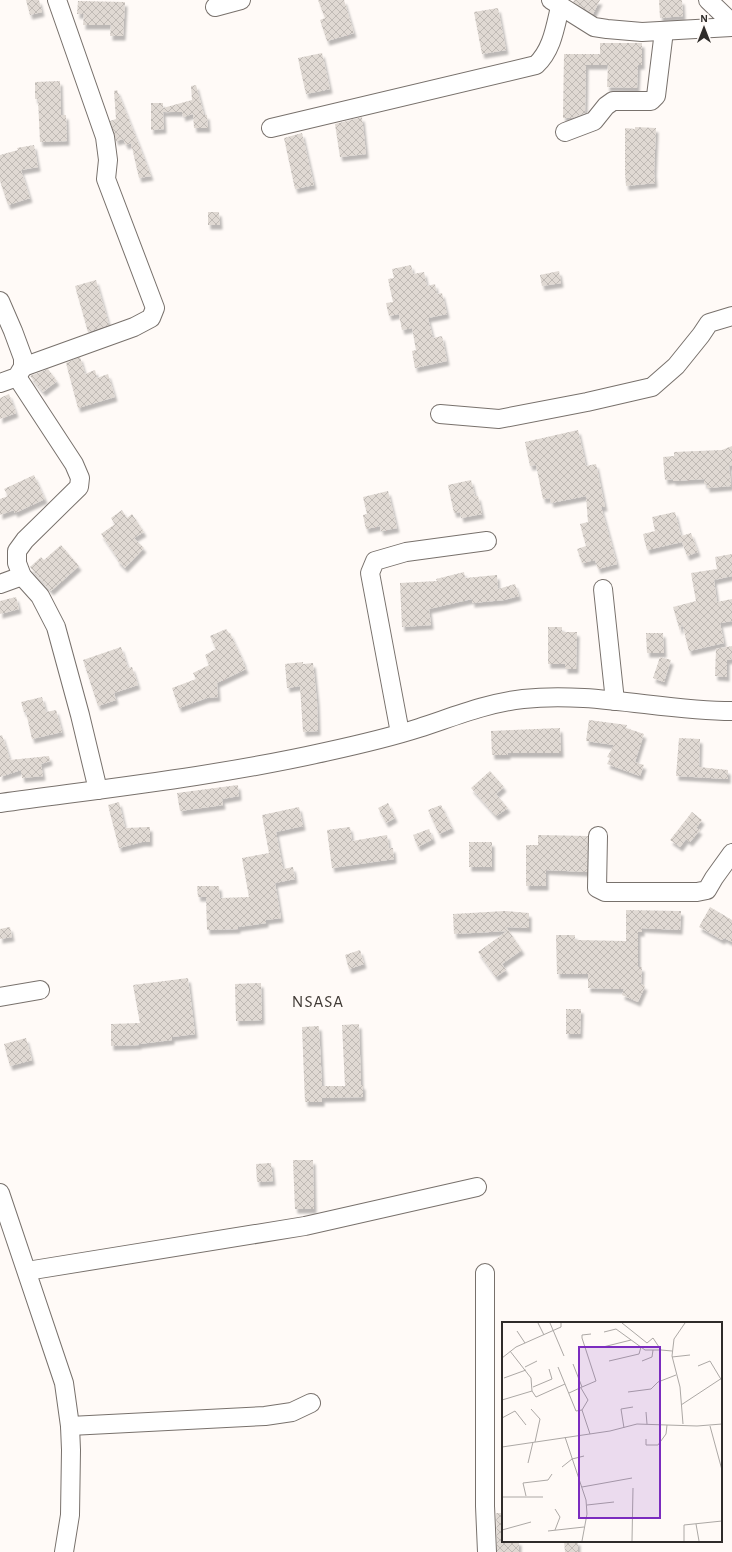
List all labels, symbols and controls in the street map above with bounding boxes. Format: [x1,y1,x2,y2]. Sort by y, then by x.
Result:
north arrow [684,8,724,48]
text: N [700,13,708,24]
district label: NSASA [292,993,344,1010]
inset map [502,1322,722,1542]

